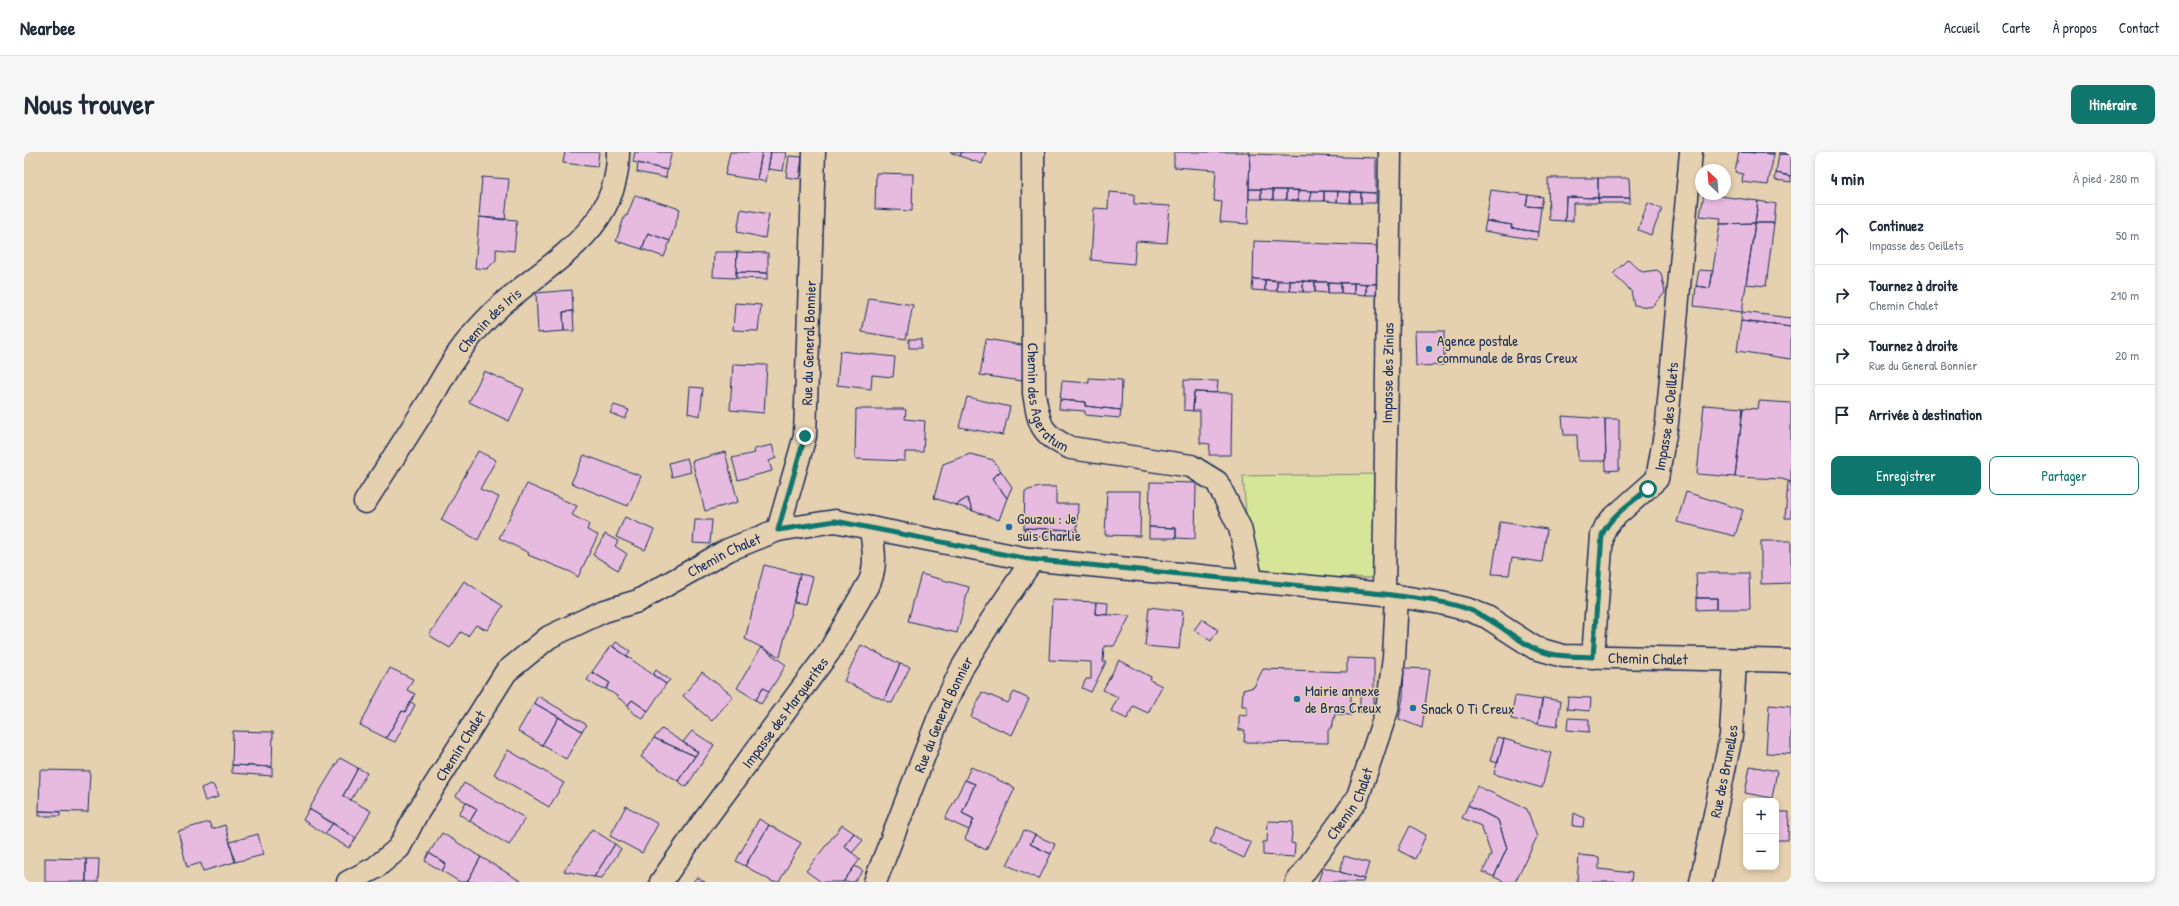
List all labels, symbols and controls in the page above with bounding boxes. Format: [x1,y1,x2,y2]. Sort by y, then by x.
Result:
text: Nearbee [20,15,75,41]
text: Accueil [1944,18,1980,37]
text: Carte [2002,18,2031,37]
text: À propos [2053,18,2097,37]
text: Contact [2119,18,2159,37]
text: Nous trouver [24,85,155,123]
button: Itinéraire [2071,85,2155,124]
north arrow [1695,164,1731,200]
text: 4 min [1831,167,1864,190]
text: À pied · 280 m [2073,169,2139,187]
text: Continuez [1869,215,1924,236]
icon: ahead [1831,224,1853,246]
text: 50 m [2116,226,2139,244]
text: Impasse des Oeillets [1869,236,1964,254]
text: Tournez à droite [1869,275,1958,296]
street label: Rue du General Bonnier [795,280,820,406]
street label: Chemin des Iris [452,282,525,357]
icon: right [1831,284,1853,306]
text: 210 m [2111,286,2139,304]
text: Chemin Chalet [1869,296,1938,314]
street label: Impasse des Zinias [1376,322,1398,424]
place label: Agence postale communale de Bras Creux [1437,330,1578,368]
text: Tournez à droite [1869,335,1958,356]
street label: Chemin des Ageratum [1023,343,1073,456]
marker: Agence postale communale de Bras Creux [1424,344,1434,354]
icon: right [1831,344,1853,366]
text: 20 m [2115,346,2139,364]
text: Rue du General Bonnier [1869,356,1977,374]
street label: Impasse des Oeillets [1648,361,1683,472]
icon: arrive [1831,404,1853,426]
text: Arrivée à destination [1869,404,1982,425]
route end [796,427,814,445]
button: Enregistrer [1831,456,1981,495]
button: Partager [1989,456,2139,495]
route start [1639,480,1657,498]
place label: Gouzou : Je suis Charlie [1017,508,1081,546]
marker: Gouzou : Je suis Charlie [1004,522,1014,532]
street label: Chemin Chalet [683,527,764,582]
street label: Chemin Chalet [1608,646,1689,669]
street label: Impasse des Marguerites [736,652,833,772]
street label: Rue du General Bonnier [908,652,978,775]
place label: Mairie annexe de Bras Creux [1305,680,1382,718]
marker: Mairie annexe de Bras Creux [1292,694,1302,704]
place label: Snack O Ti Creux [1421,698,1515,719]
marker: Snack O Ti Creux [1408,703,1418,713]
street label: Chemin Chalet [430,705,490,785]
street label: Rue des Brunelles [1704,724,1742,819]
street label: Chemin Chalet [1321,764,1378,844]
map controls [1743,798,1779,870]
button: + [1743,798,1779,834]
button: − [1743,834,1779,870]

